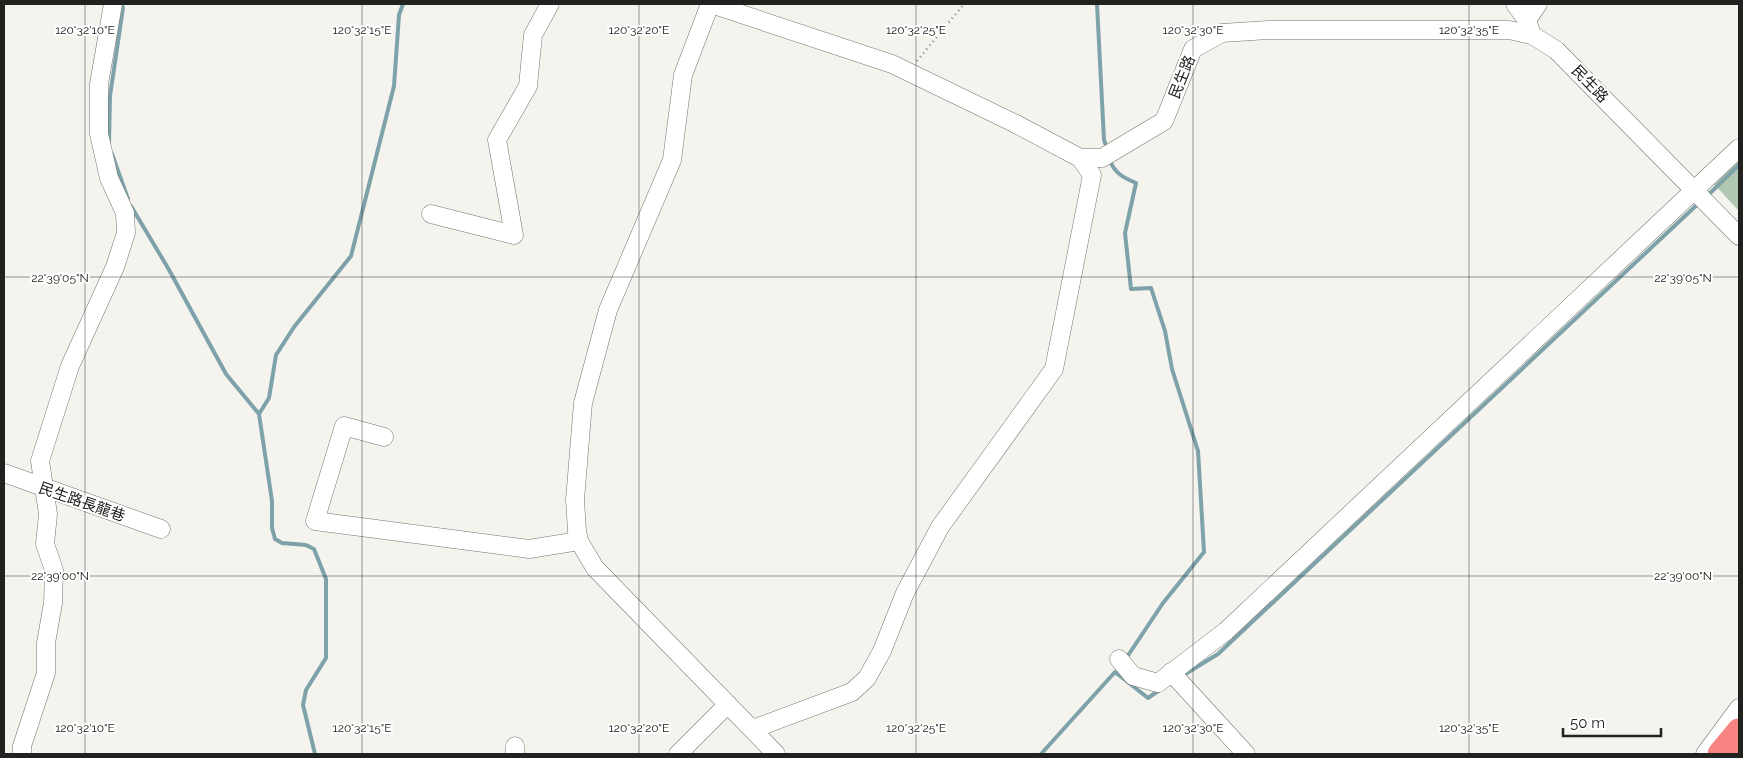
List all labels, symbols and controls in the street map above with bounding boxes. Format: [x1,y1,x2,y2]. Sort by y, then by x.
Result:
text: 120°32'10"E [55,23,115,37]
text: 120°32'15"E [333,23,391,37]
text: 120°32'20"E [609,23,669,37]
text: 120°32'25"E [886,23,946,37]
text: 120°32'30"E [1163,23,1223,37]
text: 120°32'35"E [1439,23,1499,37]
street label: 民生路 [1165,53,1199,101]
street label: 民生路 [1568,62,1612,106]
text: 22°39'05"N [31,271,89,285]
text: 22°39'05"N [1654,271,1712,285]
street label: 民生路長龍巷 [37,479,127,525]
text: 22°39'00"N [31,569,89,583]
text: 22°39'00"N [1654,569,1712,583]
scale bar [1563,706,1660,738]
text: 50 m [1570,714,1605,732]
text: 120°32'10"E [55,721,115,735]
text: 120°32'15"E [333,721,391,735]
text: 120°32'20"E [609,721,669,735]
text: 120°32'25"E [886,721,946,735]
text: 120°32'30"E [1163,721,1223,735]
text: 120°32'35"E [1439,721,1499,735]

